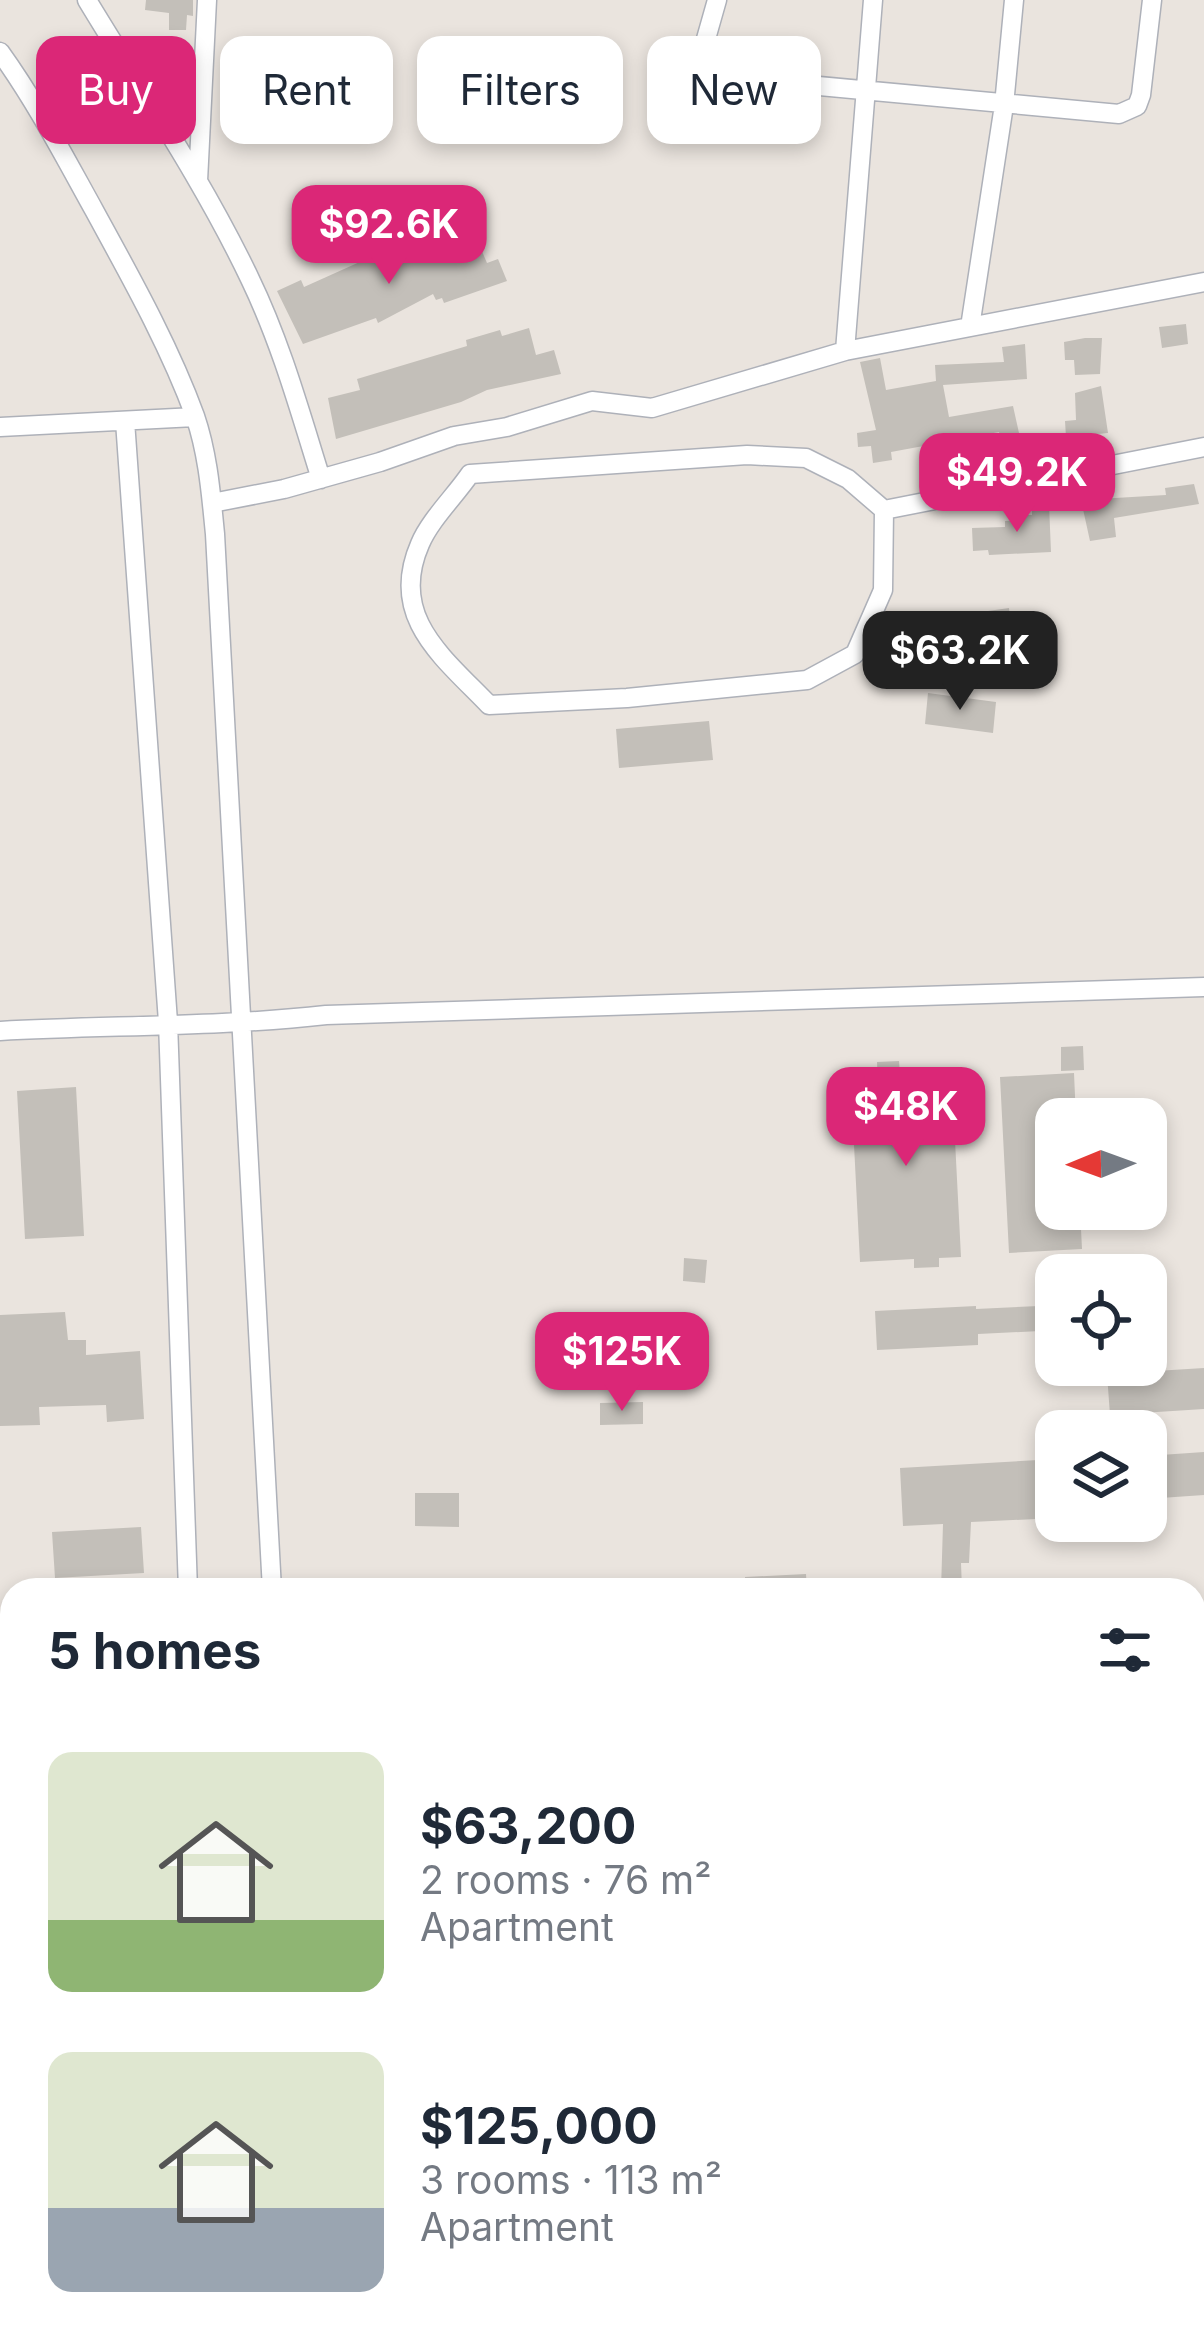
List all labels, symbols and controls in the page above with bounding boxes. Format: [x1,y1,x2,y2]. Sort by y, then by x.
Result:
chip: Buy [36,36,196,144]
chip: Rent [220,36,393,144]
chip: Filters [417,36,623,144]
chip: New [647,36,821,144]
pin: $92.6K [291,185,487,287]
text: $92.6K [319,200,459,247]
pin: $49.2K [919,433,1115,535]
text: $49.2K [946,448,1088,495]
pin: $63.2K [862,611,1058,713]
text: $63.2K [890,626,1030,673]
pin: $48K [835,1067,977,1169]
text: $48K [853,1082,959,1129]
north arrow [1035,1098,1167,1230]
map controls [1035,1098,1167,1542]
button: locate [1035,1254,1167,1386]
pin: $125K [538,1312,706,1414]
text: $125K [562,1327,682,1374]
button: layers [1035,1410,1167,1542]
icon: filters [1092,1617,1158,1683]
text: 5 homes [48,1620,261,1681]
text: $63,200 [420,1795,636,1856]
icon: home [144,1800,288,1944]
text: 2 rooms · 76 m² [420,1856,712,1903]
text: Apartment [420,1903,614,1950]
text: $125,000 [420,2095,658,2156]
icon: home [144,2100,288,2244]
text: 3 rooms · 113 m² [420,2156,722,2203]
text: Apartment [420,2203,614,2250]

